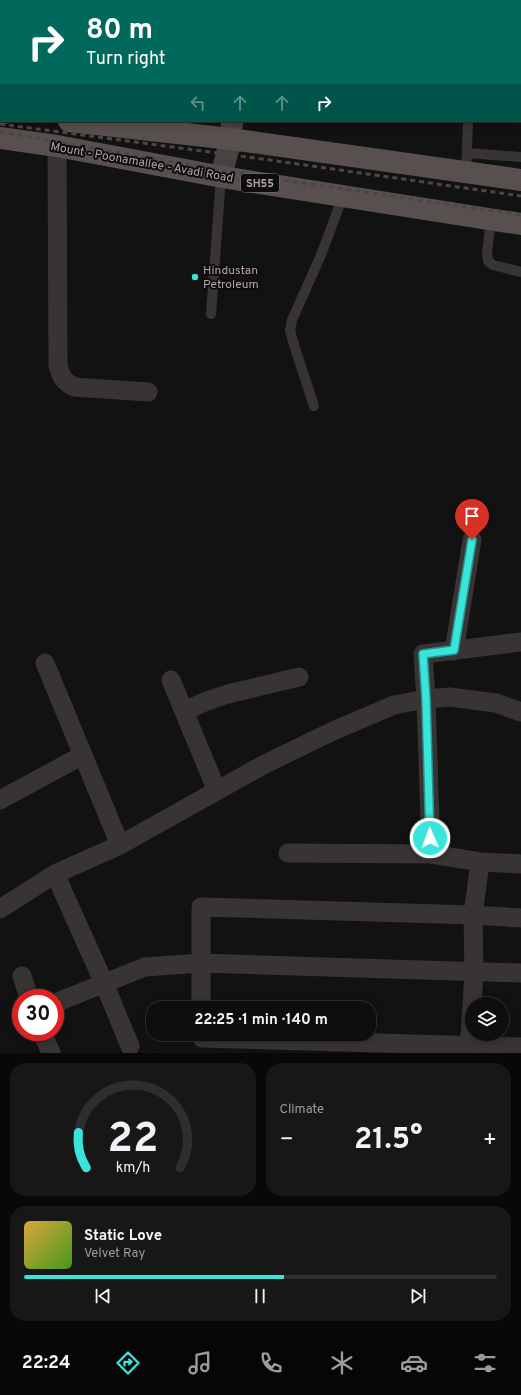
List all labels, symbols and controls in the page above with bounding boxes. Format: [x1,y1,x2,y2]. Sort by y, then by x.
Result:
text: 80 m [86,13,153,49]
icon: right [20,16,72,68]
text: Turn right [86,48,166,71]
icon: left [187,92,209,114]
icon: ahead [229,92,251,114]
icon: ahead [271,92,293,114]
icon: right [313,92,335,114]
street label: Mount - Poonamallee - Avadi Road [49,139,235,187]
road number: SH55 [241,174,279,192]
place label: Hindustan Petroleum [203,263,259,293]
marker: Hindustan Petroleum [190,272,200,282]
pin [455,499,489,540]
icon: arrive [461,505,483,527]
position arrow [409,817,451,859]
speed limit sign: 30 [12,989,64,1041]
map controls [465,997,509,1041]
button: layers [465,997,509,1041]
text: 22:25 · 1 min · 140 m [194,1011,328,1030]
text: Climate [280,1102,324,1118]
text: 22 [107,1113,158,1166]
text: 21.5° [354,1122,423,1159]
text: − [280,1127,294,1154]
text: + [483,1127,497,1154]
text: km/h [115,1158,150,1176]
text: Static Love [84,1227,162,1246]
text: Velvet Ray [84,1246,145,1262]
icon: previous [92,1285,114,1307]
icon: pause [249,1285,271,1307]
icon: next [407,1285,429,1307]
icon: directions [114,1349,142,1377]
icon: music [186,1349,214,1377]
icon: phone [257,1349,285,1377]
icon: climate [328,1349,356,1377]
icon: car [400,1349,428,1377]
icon: filters [471,1349,499,1377]
text: 22:24 [22,1352,71,1375]

